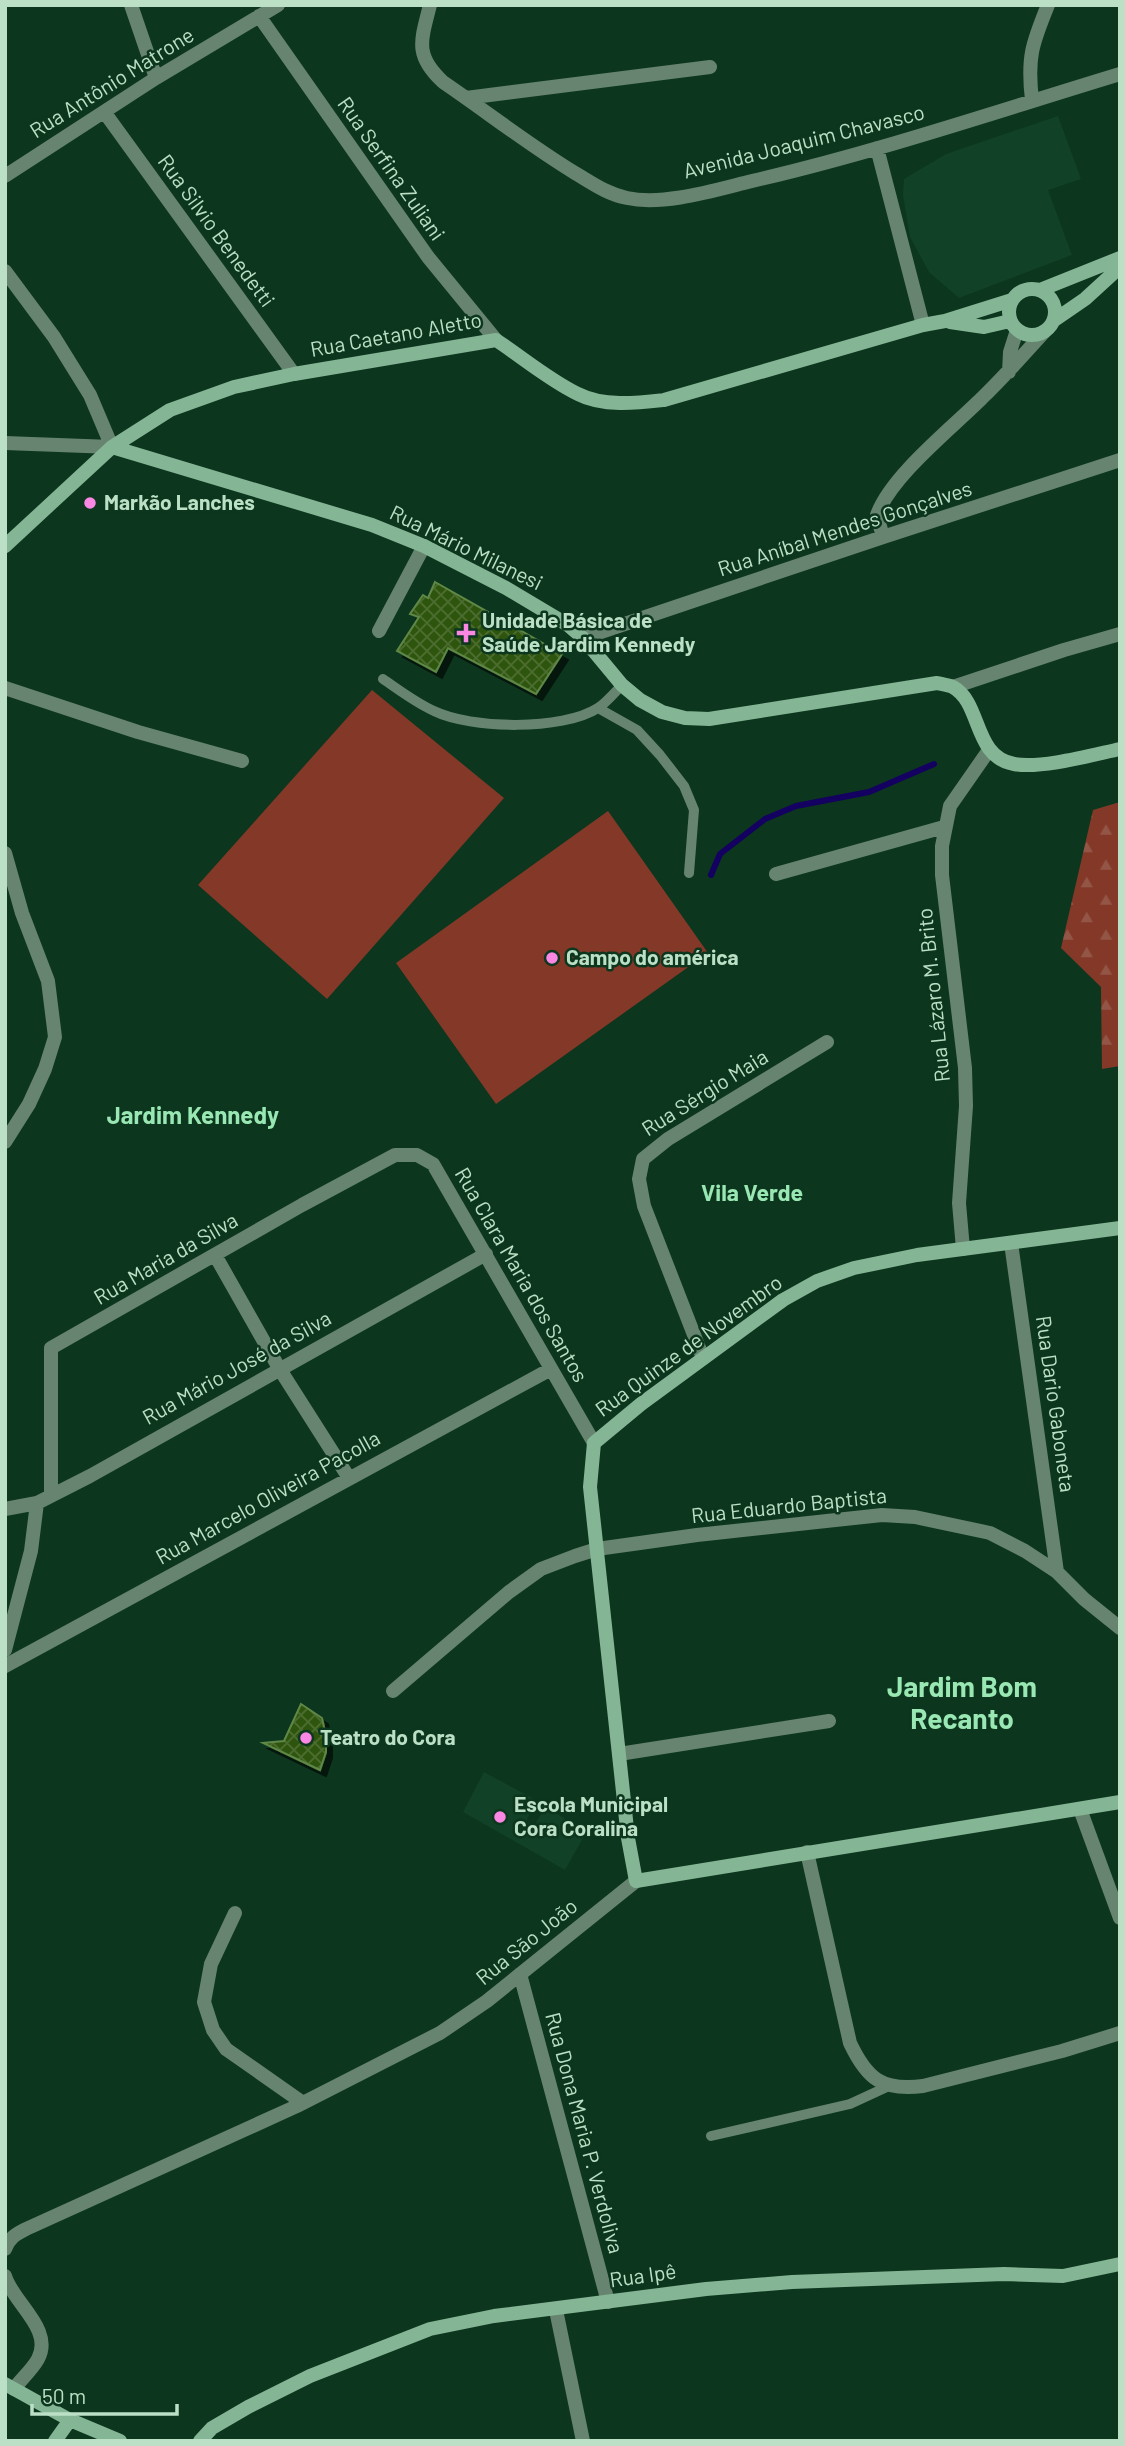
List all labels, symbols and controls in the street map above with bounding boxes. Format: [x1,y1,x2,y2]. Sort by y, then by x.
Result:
street label: Rua Antônio Matrone [25,21,198,142]
street label: Rua Serfina Zuliani [333,91,451,245]
street label: Avenida Joaquim Chavasco [680,98,927,183]
street label: Rua Silvio Benedetti [154,149,281,311]
street label: Rua Caetano Aletto [308,306,483,361]
street label: Rua Aníbal Mendes Gonçalves [714,475,975,581]
place label: Markão Lanches [104,489,255,514]
marker: Markão Lanches [82,495,98,511]
street label: Rua Mário Milanesi [386,499,547,594]
place label: Unidade Básica de Saúde Jardim Kennedy [482,607,696,656]
marker: Unidade Básica de Saúde Jardim Kennedy [456,623,476,643]
street label: Rua Lázaro M. Brito [911,907,954,1083]
place label: Campo do américa [566,944,739,969]
marker: Campo do américa [544,950,560,966]
street label: Rua Sérgio Maia [637,1043,772,1140]
district label: Jardim Kennedy [107,1100,279,1129]
street label: Rua Clara Maria dos Santos [450,1162,594,1386]
district label: Vila Verde [701,1178,803,1206]
street label: Rua Maria da Silva [89,1206,242,1309]
street label: Rua Quinze de Novembro [590,1269,786,1421]
street label: Rua Mário José da Silva [138,1304,335,1429]
street label: Rua Dario Gaboneta [1032,1314,1081,1494]
street label: Rua Marcelo Oliveira Pacolla [151,1425,384,1569]
street label: Rua Eduardo Baptista [690,1482,888,1527]
district label: Jardim Bom Recanto [887,1669,1037,1735]
place label: Teatro do Cora [320,1724,456,1749]
marker: Teatro do Cora [298,1730,314,1746]
place label: Escola Municipal Cora Coralina [514,1791,668,1840]
marker: Escola Municipal Cora Coralina [492,1809,508,1825]
street label: Rua São João [470,1892,582,1989]
street label: Rua Dona Maria P. Verdoliva [541,2009,630,2256]
street label: Rua Ipê [608,2257,678,2292]
scale bar [32,2372,177,2416]
text: 50 m [42,2383,86,2408]

